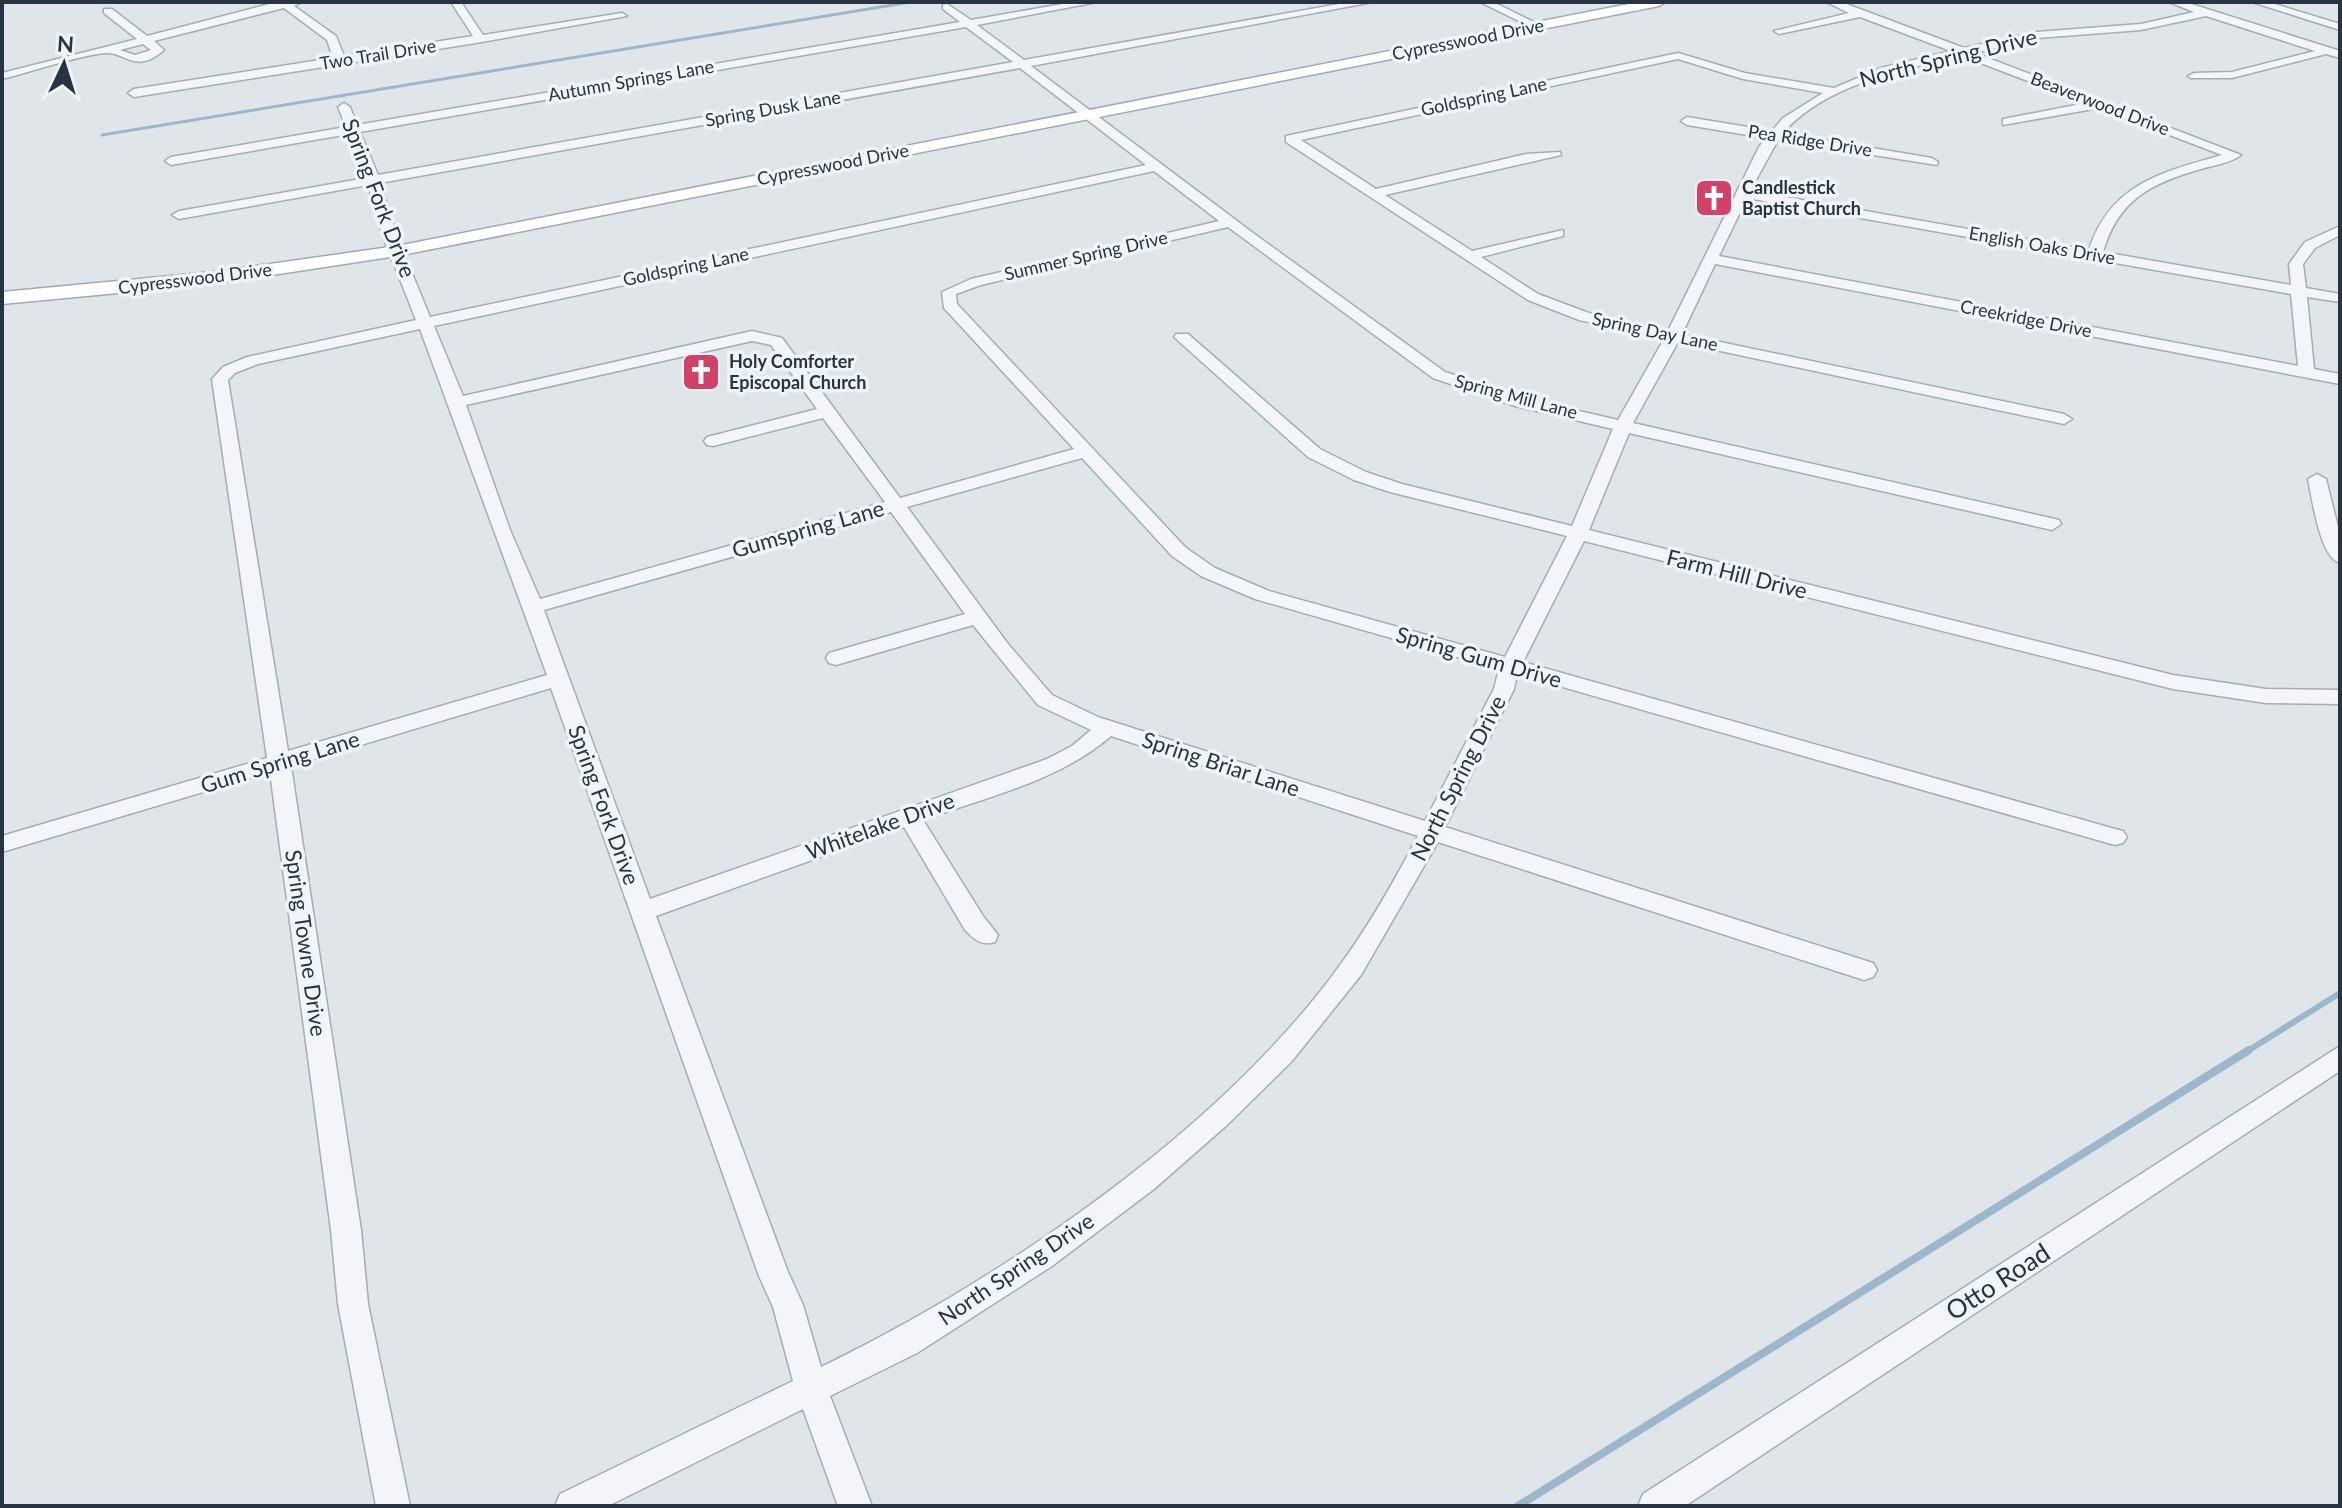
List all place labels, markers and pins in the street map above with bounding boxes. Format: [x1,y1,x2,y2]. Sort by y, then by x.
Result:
place label: Candlestick Baptist Church [1742,176,1861,219]
church icon: Candlestick Baptist Church [1693,177,1735,219]
place label: Holy Comforter Episcopal Church [729,350,866,393]
church icon: Holy Comforter Episcopal Church [680,351,722,393]

